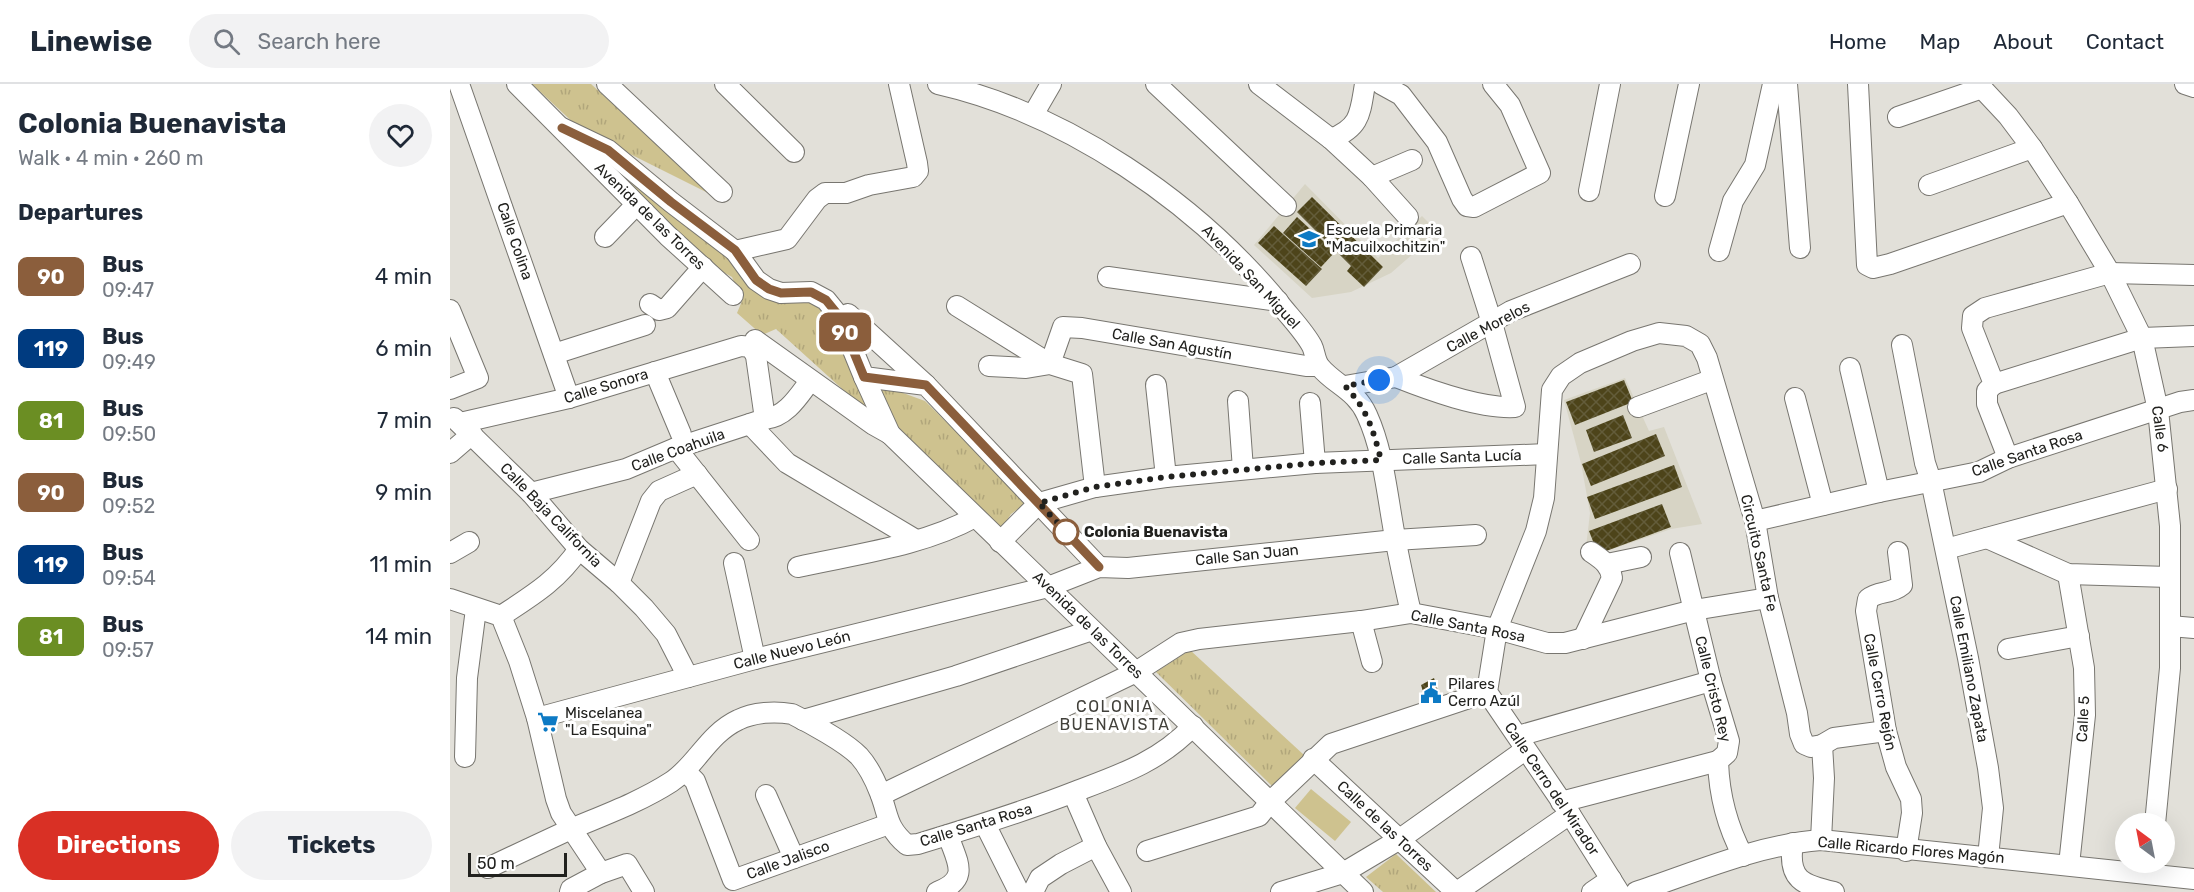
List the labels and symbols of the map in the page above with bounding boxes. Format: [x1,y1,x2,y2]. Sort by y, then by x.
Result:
street label: Avenida de las Torres [591,159,709,274]
street label: Calle Colina [493,200,537,282]
street label: Avenida San Miguel [1198,221,1304,333]
place label: Escuela Primaria "Macuilxochitzin" [1326,221,1445,256]
school or university icon: Escuela Primaria "Macuilxochitzin" [1297,227,1321,251]
street label: Calle Morelos [1443,297,1533,357]
line badge: 90 [818,312,872,352]
street label: Calle San Agustín [1110,325,1234,363]
street label: Calle Sonora [562,365,650,407]
your location [1364,365,1394,395]
street label: Calle 6 [2148,405,2172,453]
street label: Calle Coahuila [629,425,727,475]
street label: Calle Santa Rosa [1969,426,2085,480]
street label: Calle Santa Lucía [1402,446,1522,468]
street label: Calle Baja California [496,459,606,571]
street label: Circuito Santa Fe [1737,493,1781,613]
marker: Colonia Buenavista [1053,519,1079,545]
place label: Colonia Buenavista [1084,523,1228,541]
street label: Calle San Juan [1194,541,1300,569]
street label: Avenida de las Torres [1029,568,1147,683]
street label: Calle Emiliano Zapata [1946,594,1992,744]
street label: Calle Santa Rosa [1409,606,1527,646]
street label: Calle Nuevo León [732,627,852,673]
street label: Calle Cerro Rejón [1860,632,1900,752]
street label: Calle Cristo Rey [1691,634,1735,744]
place label: Pilares Cerro Azúl [1448,675,1520,710]
public building icon: Pilares Cerro Azúl [1419,681,1443,705]
street label: Calle 5 [2073,695,2093,743]
district label: COLONIA BUENAVISTA [1059,697,1171,734]
place label: Miscelanea "La Esquina" [565,704,652,739]
supermarket icon: Miscelanea "La Esquina" [536,710,560,734]
street label: Calle Cerro del Mirador [1501,719,1603,859]
street label: Calle de las Torres [1333,777,1437,875]
street label: Calle Santa Rosa [918,799,1034,851]
north arrow [2115,813,2175,873]
street label: Calle Ricardo Flores Magón [1817,833,2005,867]
street label: Calle Jalisco [744,837,832,883]
scale bar [468,850,567,878]

